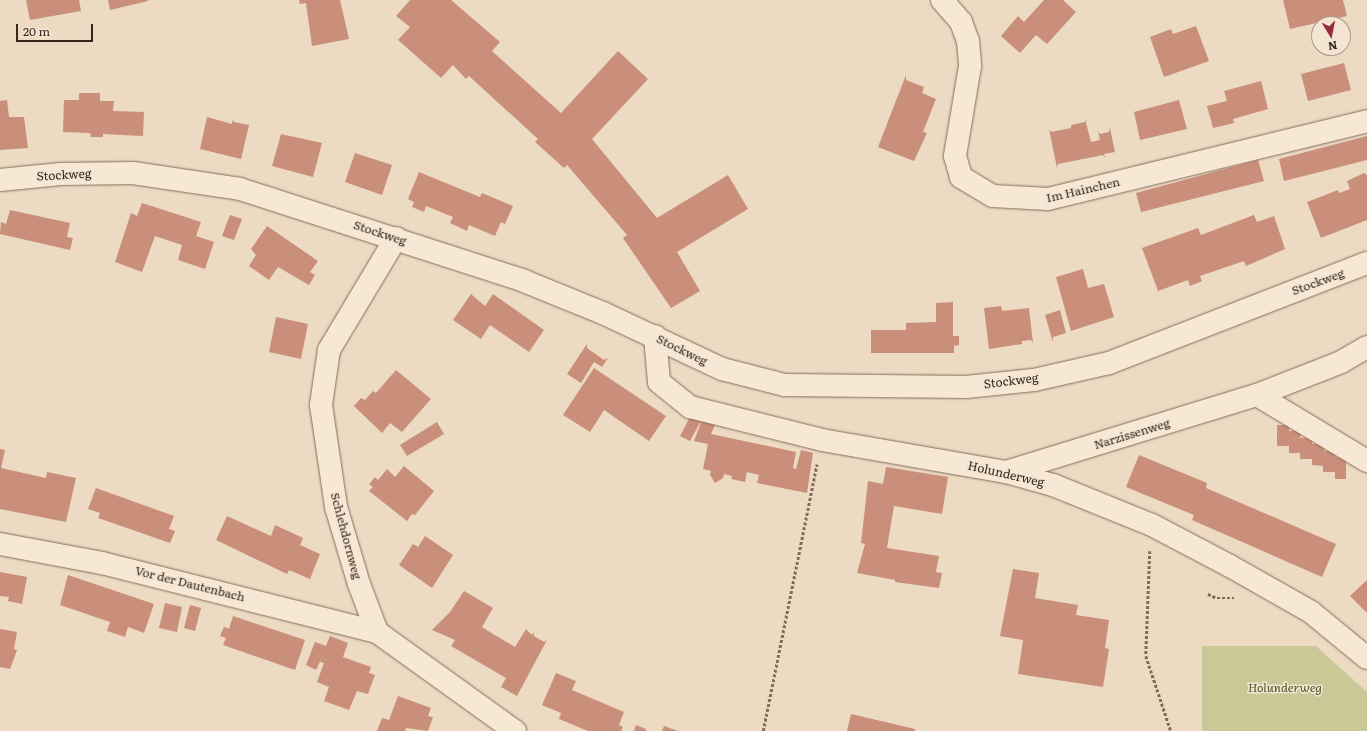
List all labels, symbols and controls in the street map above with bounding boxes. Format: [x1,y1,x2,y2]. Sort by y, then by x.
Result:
scale bar [18,16,95,42]
north arrow [1311,16,1351,56]
text: 20 m [23,22,50,40]
text: N [1327,38,1339,56]
street label: Stockweg [36,166,92,184]
street label: Im Hainchen [1045,175,1121,205]
street label: Stockweg [352,218,408,248]
street label: Stockweg [1290,266,1346,298]
street label: Stockweg [654,331,710,369]
street label: Stockweg [983,371,1039,391]
street label: Narzissenweg [1092,416,1172,452]
street label: Holunderweg [966,458,1046,490]
street label: Schlehdornweg [327,491,365,581]
street label: Vor der Dautenbach [134,563,246,605]
park label: Holunderweg [1248,681,1322,695]

